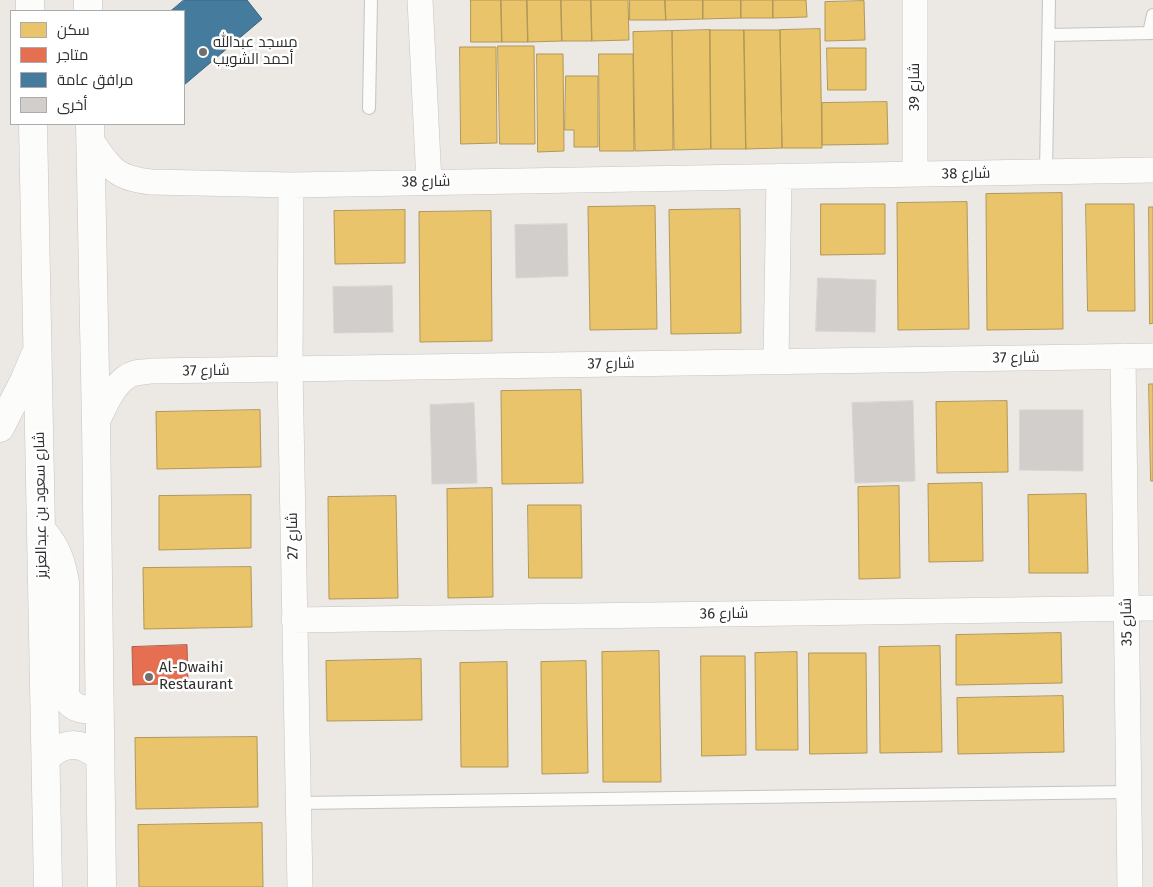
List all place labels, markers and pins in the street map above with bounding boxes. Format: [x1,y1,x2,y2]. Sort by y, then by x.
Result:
place label: مسجد عبدالله أحمد الشويب [213,34,298,69]
marker: مسجد عبدالله أحمد الشويب [197,46,209,58]
place label: Al-Dwaihi Restaurant [159,659,233,694]
marker: Al-Dwaihi Restaurant [143,671,155,683]

